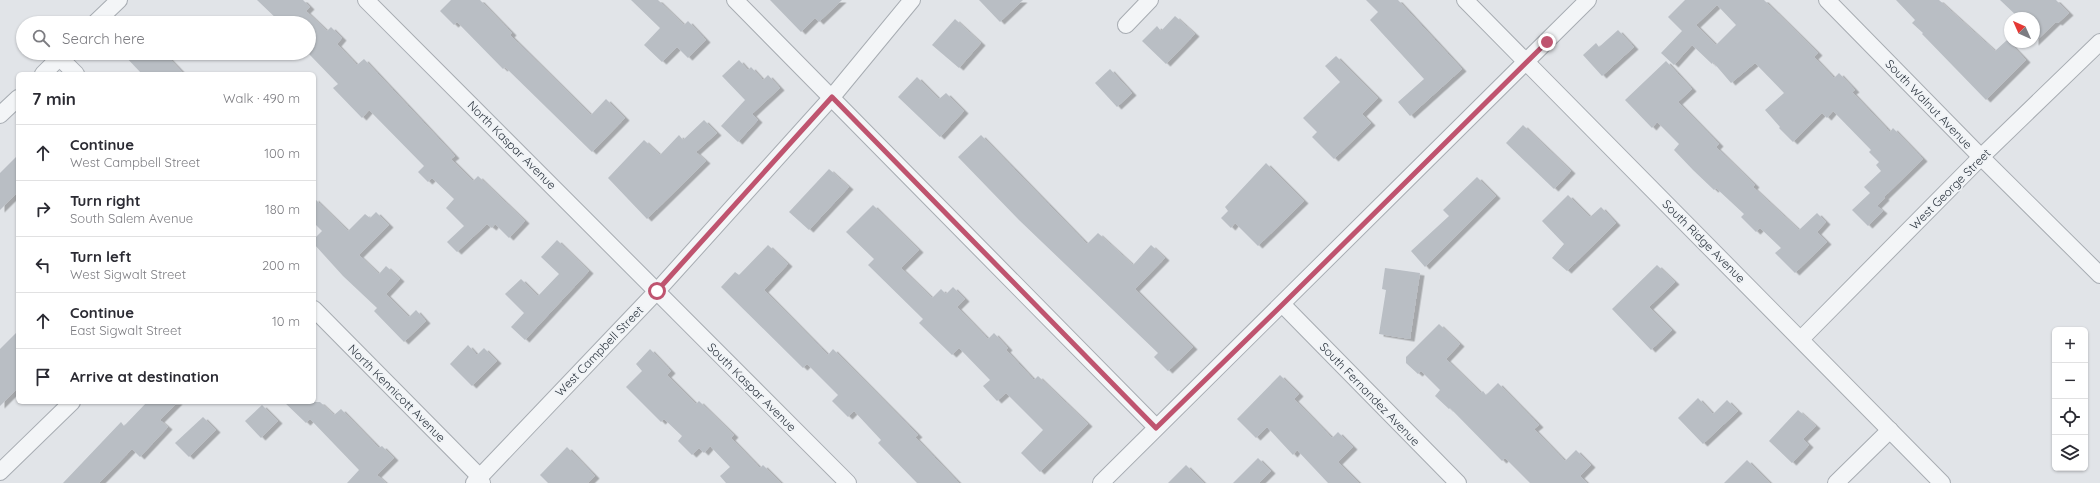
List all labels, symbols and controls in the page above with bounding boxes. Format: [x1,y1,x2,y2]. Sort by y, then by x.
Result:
north arrow [2004,12,2040,48]
search box [16,16,316,60]
icon: search [30,27,52,49]
text: Search here [62,29,145,48]
route end [1538,33,1556,51]
street label: South Walnut Avenue [1882,56,1976,152]
text: 7 min [32,88,76,109]
text: Walk · 490 m [223,90,300,106]
street label: North Kaspar Avenue [465,98,560,193]
text: Continue [70,135,134,154]
icon: ahead [32,142,54,164]
text: 100 m [264,145,300,161]
street label: West George Street [1906,145,1994,233]
text: West Campbell Street [70,154,200,170]
text: Turn right [70,191,141,210]
street label: South Ridge Avenue [1659,196,1749,286]
icon: right [32,198,54,220]
text: 180 m [265,201,300,217]
text: South Salem Avenue [70,210,193,226]
text: Turn left [70,247,132,266]
icon: left [32,254,54,276]
text: 200 m [262,257,300,273]
text: West Sigwalt Street [70,266,186,282]
route start [648,282,666,300]
text: Continue [70,303,134,322]
street label: West Campbell Street [552,303,646,399]
icon: ahead [32,310,54,332]
text: 10 m [272,313,300,329]
text: East Sigwalt Street [70,322,182,338]
map controls [2052,327,2088,471]
button: + [2052,327,2088,363]
street label: South Kaspar Avenue [704,339,800,435]
street label: South Fernandez Avenue [1317,339,1424,449]
street label: North Kennicott Avenue [345,341,449,445]
button: − [2052,363,2088,399]
icon: arrive [32,366,54,388]
text: Arrive at destination [70,367,219,386]
button: locate [2052,399,2088,435]
button: layers [2052,435,2088,471]

